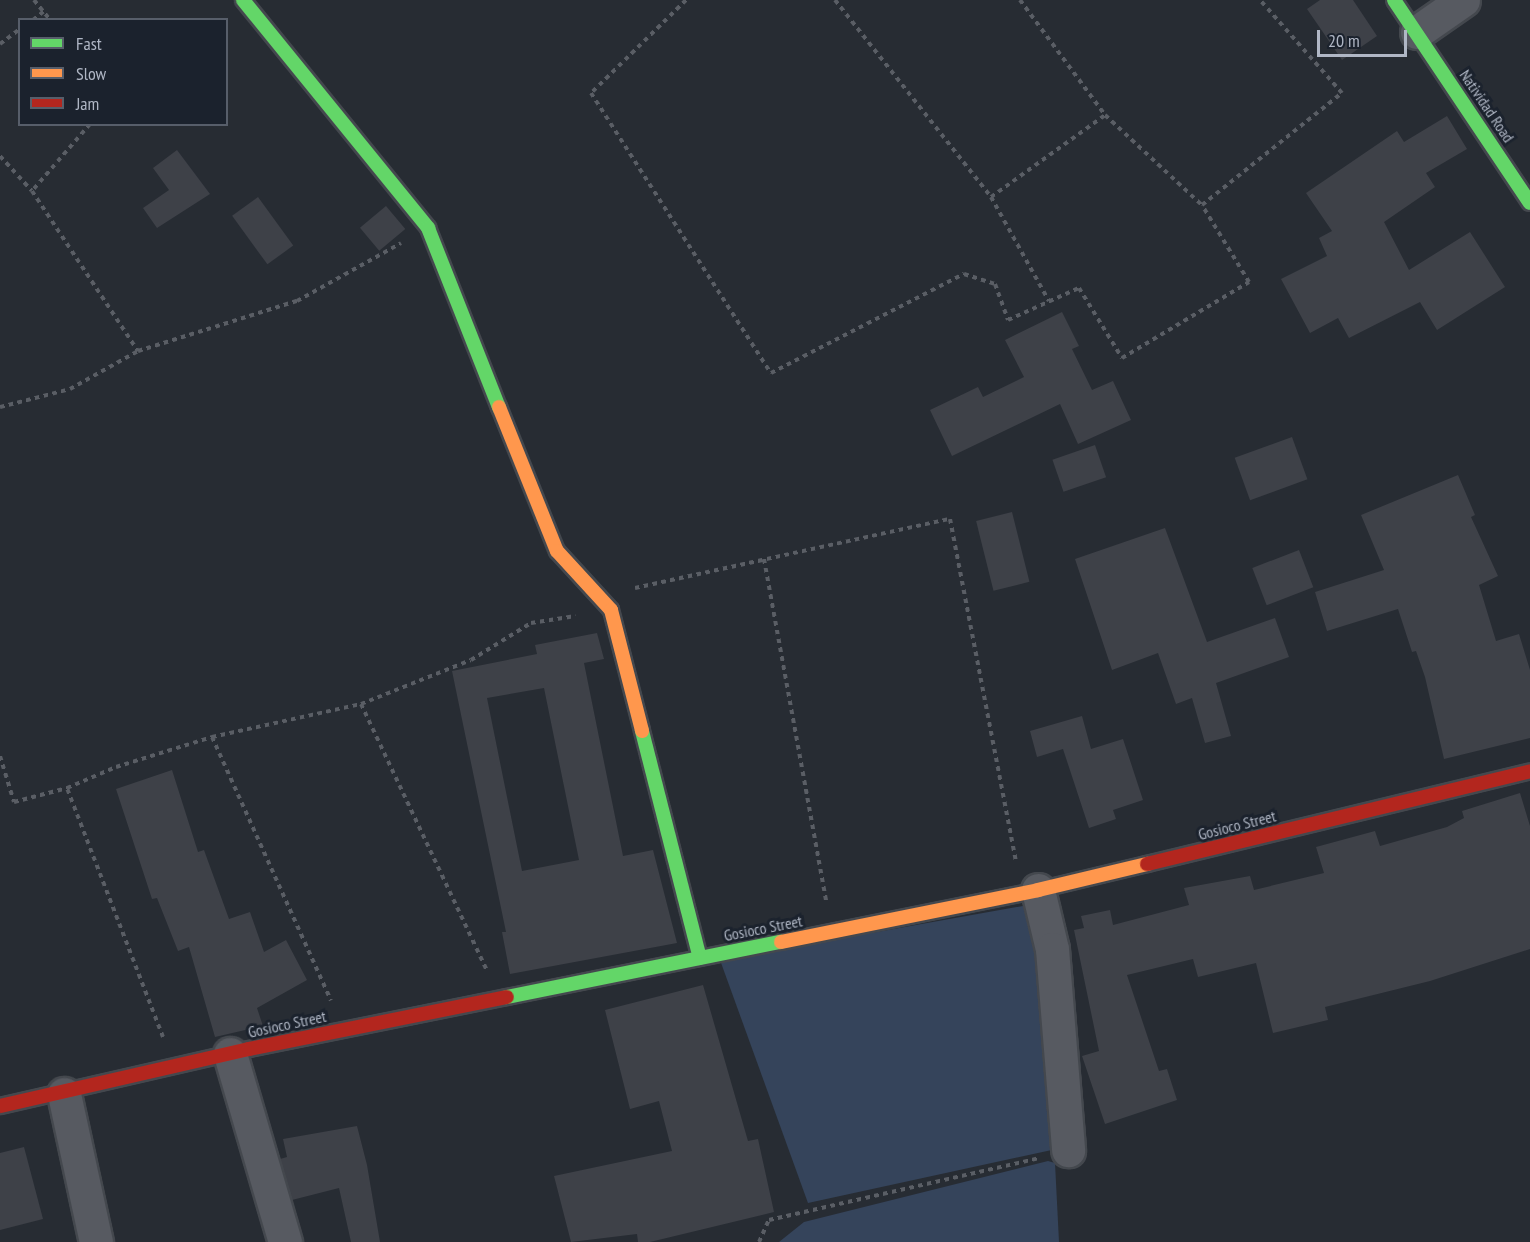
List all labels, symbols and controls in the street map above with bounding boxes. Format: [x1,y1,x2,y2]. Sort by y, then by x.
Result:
legend [18,18,228,126]
scale bar [1320,18,1410,56]
text: 20 m [1328,29,1360,52]
text: Fast [76,32,102,55]
text: Slow [76,62,106,85]
street label: Natividad Road [1456,66,1518,146]
text: Jam [76,92,99,115]
street label: Gosioco Street [1196,806,1278,844]
street label: Gosioco Street [722,911,804,945]
street label: Gosioco Street [246,1006,328,1042]

